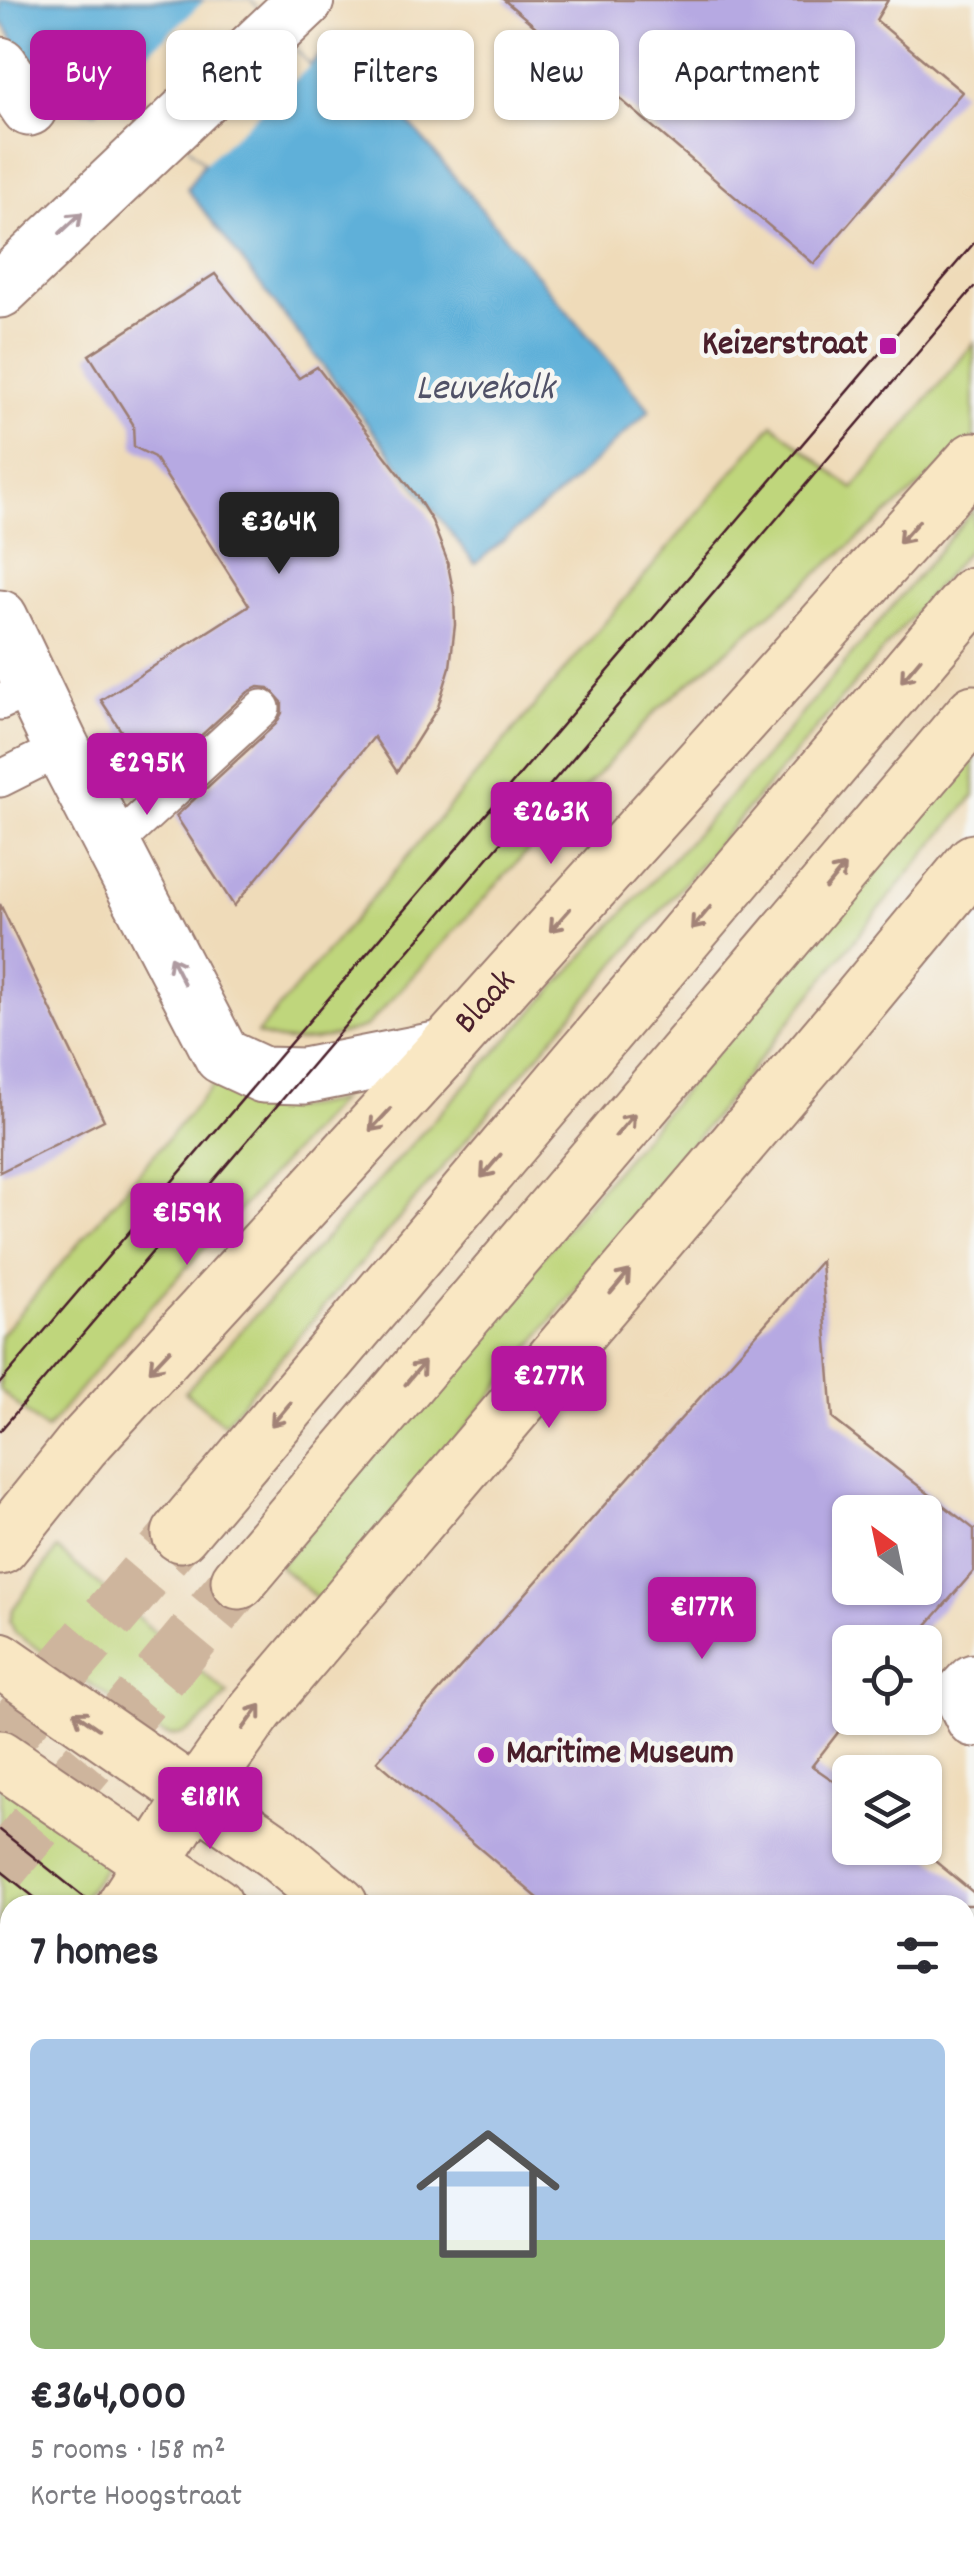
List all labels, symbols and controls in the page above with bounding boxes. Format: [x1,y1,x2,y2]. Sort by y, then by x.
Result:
chip: Buy [30,30,146,120]
chip: Rent [166,30,297,120]
chip: Filters [317,30,474,120]
chip: New [494,30,619,120]
chip: Apartment [639,30,855,120]
one-way arrow [58,212,83,235]
place label: Keizerstraat [702,321,868,371]
marker: Keizerstraat [877,335,899,357]
water label: Leuvekolk [416,363,558,418]
pin: €364K [209,492,349,577]
text: €364K [241,501,317,547]
one-way arrow [897,519,920,544]
one-way arrow [900,656,922,682]
pin: €295K [77,733,217,818]
text: €295K [109,742,185,788]
pin: €263K [481,782,621,867]
text: €263K [513,791,589,837]
one-way arrow [823,865,846,890]
one-way arrow [690,905,713,930]
one-way arrow [549,907,572,932]
one-way arrow [167,955,186,985]
street label: Blaak [444,959,529,1047]
one-way arrow [369,1107,392,1132]
one-way arrow [614,1113,637,1138]
one-way arrow [481,1153,503,1179]
pin: €159K [117,1183,257,1268]
text: €159K [152,1192,222,1238]
one-way arrow [609,1270,631,1296]
pin: €277K [479,1346,619,1431]
one-way arrow [149,1347,172,1372]
text: €277K [513,1355,585,1401]
one-way arrow [404,1361,426,1387]
one-way arrow [271,1401,293,1427]
north arrow [832,1495,942,1605]
map controls [832,1495,942,1865]
pin: €177K [632,1577,772,1662]
text: €177K [670,1586,734,1632]
button: locate [832,1625,942,1735]
one-way arrow [241,1704,262,1731]
one-way arrow [73,1710,100,1731]
place label: Maritime Museum [506,1730,734,1780]
marker: Maritime Museum [475,1744,497,1766]
button: layers [832,1755,942,1865]
pin: €181K [140,1767,280,1852]
text: €181K [180,1776,240,1822]
text: 7 homes [30,1925,159,1985]
icon: filters [890,1928,945,1983]
icon: home [398,2104,578,2284]
text: €364,000 [30,2369,187,2429]
text: 5 rooms · 158 m² [30,2429,226,2475]
text: Korte Hoogstraat [30,2475,242,2521]

